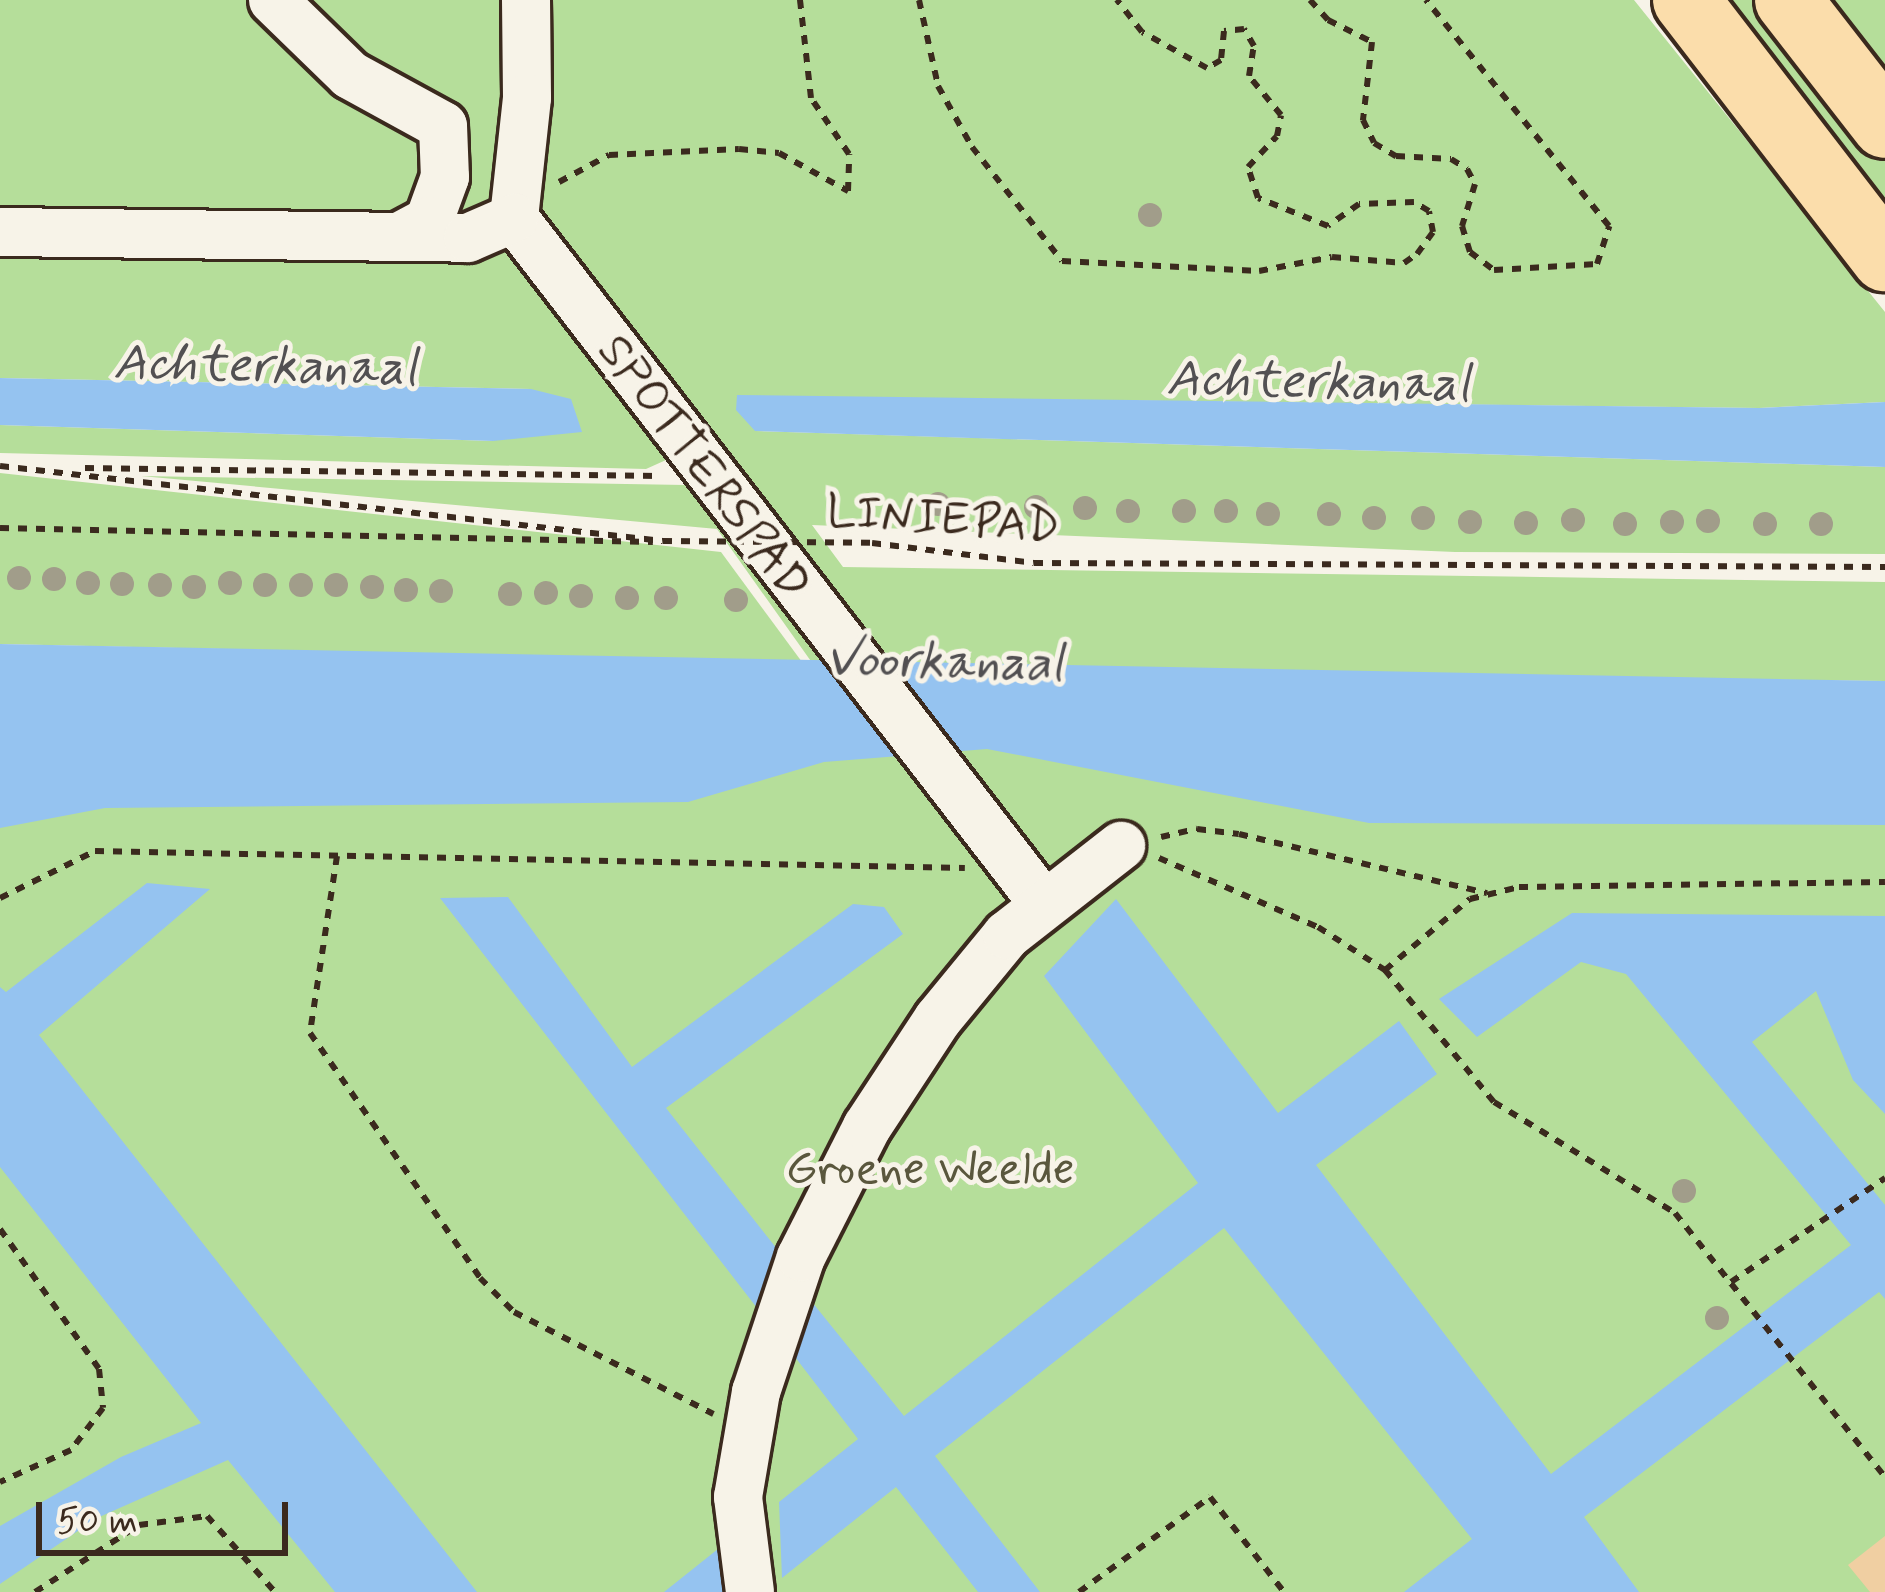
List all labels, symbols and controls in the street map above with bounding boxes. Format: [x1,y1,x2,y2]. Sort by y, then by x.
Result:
street label: SPOTTERSPAD [584,324,822,612]
water label: Achterkanaal [113,334,417,400]
water label: Achterkanaal [1166,350,1470,416]
street label: LINIEPAD [825,483,1061,557]
water label: Voorkanaal [824,630,1064,696]
park label: Groene Weelde [781,1141,1079,1199]
scale bar [42,1478,294,1552]
text: 50 m [57,1499,138,1546]

